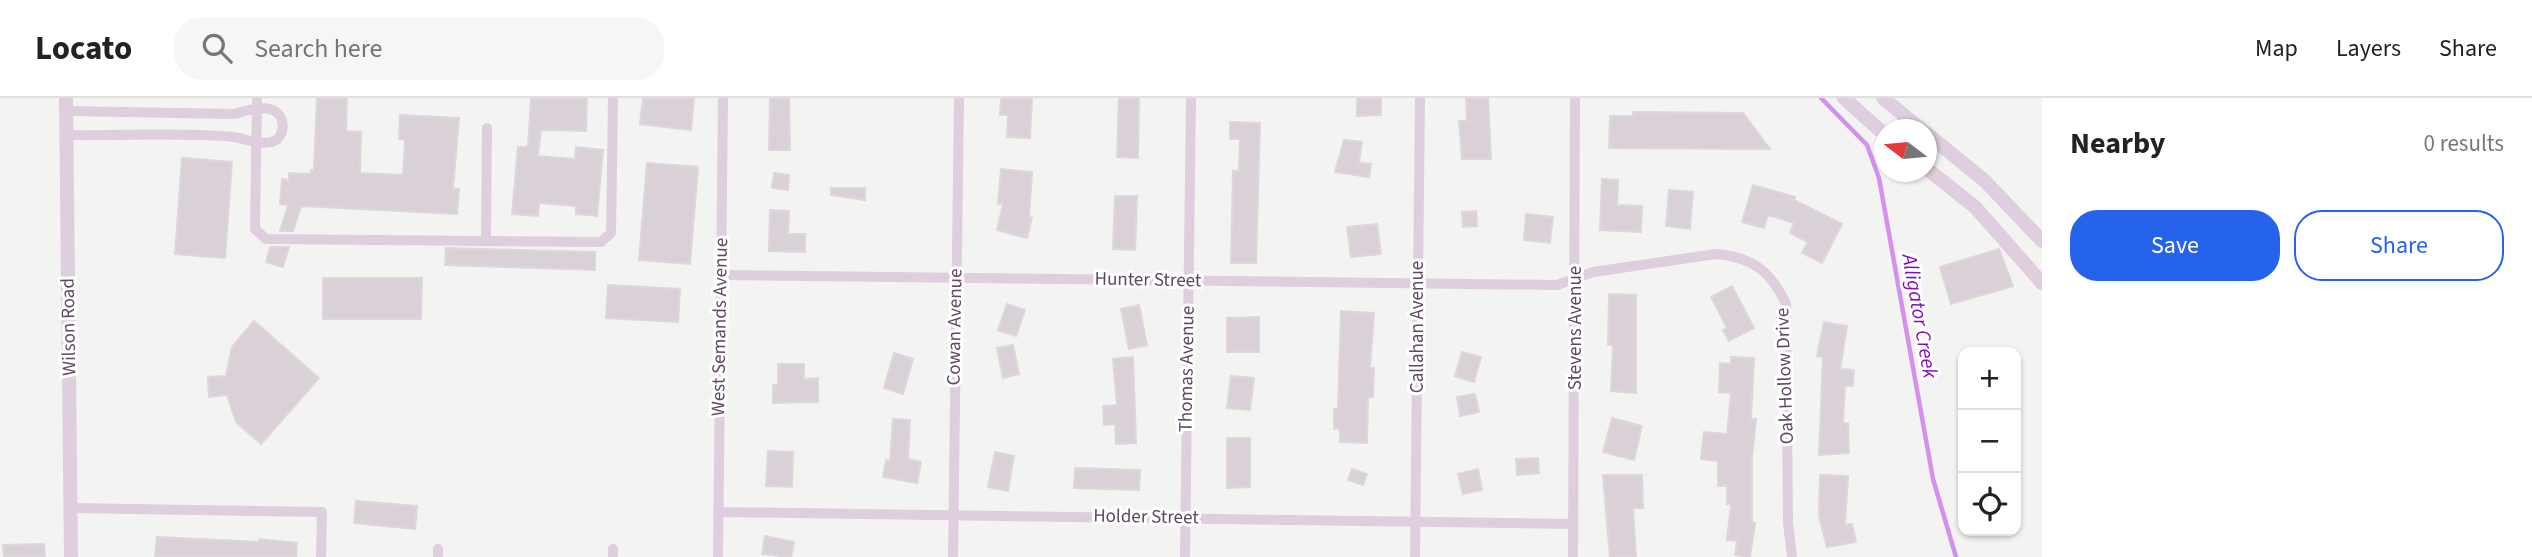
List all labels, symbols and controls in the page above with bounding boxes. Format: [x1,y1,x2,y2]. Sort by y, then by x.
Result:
search box [174,17,664,80]
text: Locato [35,25,132,72]
icon: search [198,29,236,67]
text: Search here [254,30,382,67]
text: Map [2255,31,2298,66]
text: Layers [2336,31,2401,66]
text: Share [2439,31,2497,66]
north arrow [1874,119,1937,182]
text: Nearby [2070,122,2165,165]
text: 0 results [2424,127,2504,160]
button: Save [2070,210,2280,281]
button: Share [2294,210,2504,281]
street label: West Semands Avenue [705,238,735,416]
water label: Alligator Creek [1894,249,1946,382]
street label: Callahan Avenue [1404,261,1431,393]
street label: Hunter Street [1094,266,1202,294]
street label: Stevens Avenue [1562,266,1589,390]
street label: Cowan Avenue [940,268,970,386]
street label: Wilson Road [55,278,83,376]
street label: Thomas Avenue [1172,306,1202,432]
street label: Oak Hollow Drive [1769,307,1801,445]
map controls [1958,347,2021,536]
button: + [1958,347,2021,410]
button: − [1958,410,2021,473]
button: locate [1958,473,2021,536]
street label: Holder Street [1093,503,1200,531]

